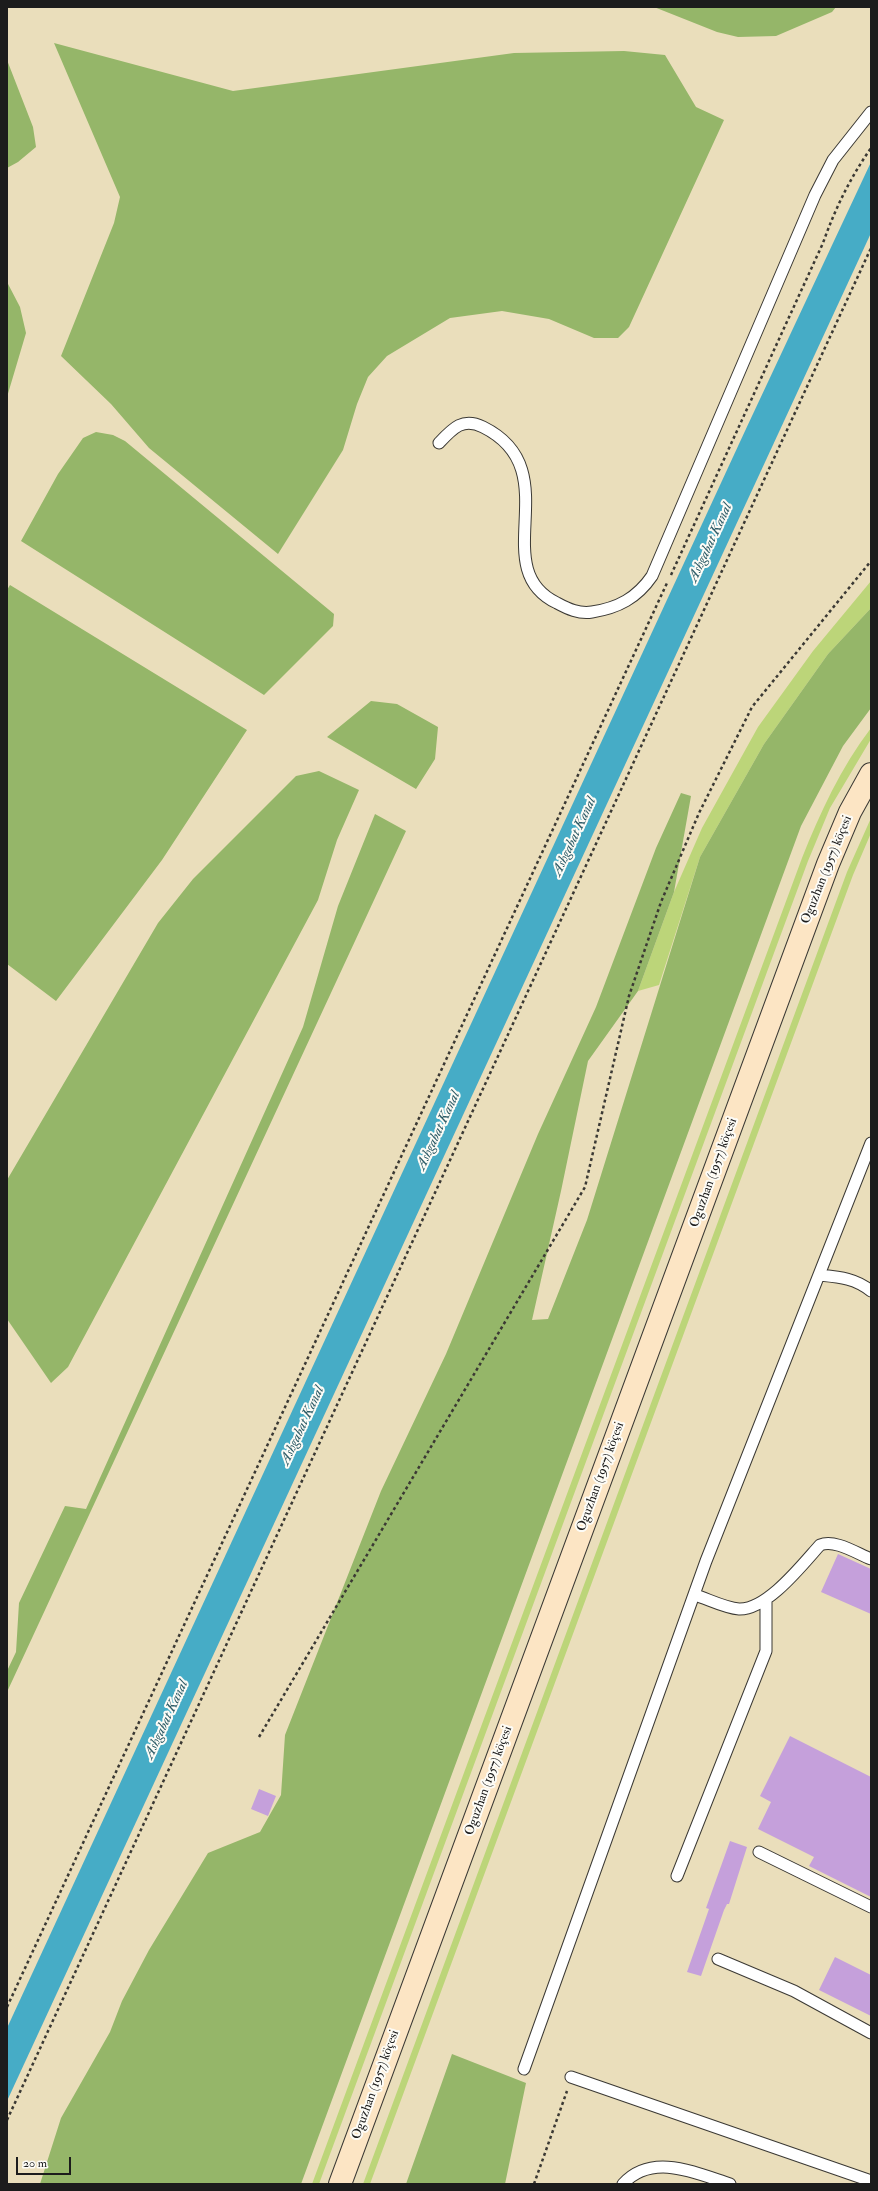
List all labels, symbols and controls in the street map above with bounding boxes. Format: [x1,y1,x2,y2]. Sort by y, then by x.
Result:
water label: Ashgabat Kanal [685,501,737,585]
water label: Ashgabat Kanal [549,795,601,879]
street label: Oguzhan (1957) köçesi [798,814,856,926]
water label: Ashgabat Kanal [413,1089,465,1173]
street label: Oguzhan (1957) köçesi [687,1116,741,1230]
water label: Ashgabat Kanal [277,1384,329,1468]
street label: Oguzhan (1957) köçesi [574,1420,628,1534]
water label: Ashgabat Kanal [141,1678,193,1762]
street label: Oguzhan (1957) köçesi [462,1724,516,1838]
street label: Oguzhan (1957) köçesi [349,2028,403,2142]
scale bar [18,2149,73,2175]
text: 20 m [23,2156,47,2171]

